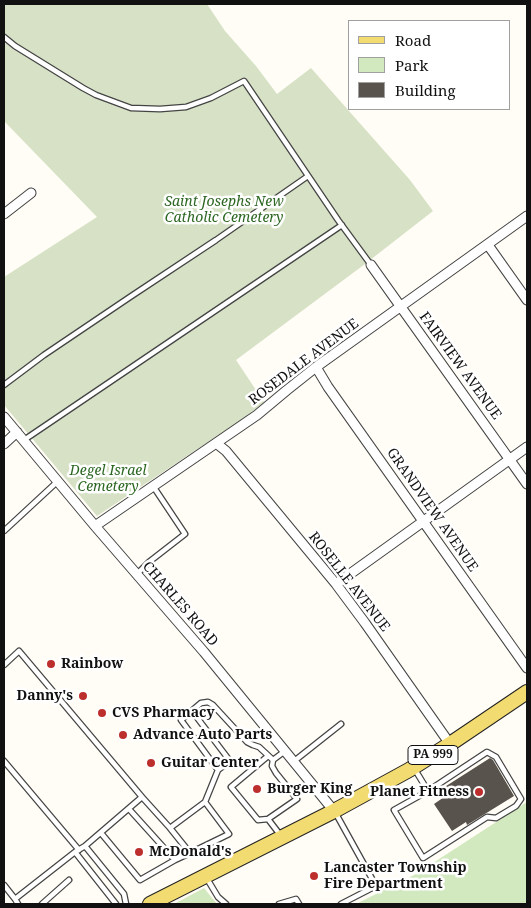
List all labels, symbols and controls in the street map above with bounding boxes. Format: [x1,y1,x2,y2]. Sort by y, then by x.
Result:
legend [348,20,511,110]
text: Road [395,30,431,50]
text: Park [395,55,428,75]
text: Building [395,80,456,100]
park label: Saint Josephs New Catholic Cemetery [164,194,284,226]
street label: FAIRVIEW AVENUE [415,309,505,423]
street label: ROSEDALE AVENUE [246,315,362,409]
street label: GRANDVIEW AVENUE [383,445,481,575]
park label: Degel Israel Cemetery [70,463,146,496]
street label: ROSELLE AVENUE [305,529,393,635]
street label: CHARLES ROAD [139,558,221,650]
place label: Rainbow [61,656,123,672]
marker: Rainbow [45,658,57,670]
place label: Danny's [17,688,73,704]
marker: Danny's [77,690,89,702]
place label: CVS Pharmacy [112,705,215,721]
marker: CVS Pharmacy [96,707,108,719]
place label: Advance Auto Parts [133,727,272,743]
marker: Advance Auto Parts [117,729,129,741]
road number: PA 999 [408,746,458,764]
place label: Guitar Center [161,755,259,771]
marker: Guitar Center [145,757,157,769]
place label: Burger King [267,781,352,797]
marker: Burger King [251,783,263,795]
place label: Planet Fitness [370,784,469,800]
marker: Planet Fitness [473,786,485,798]
place label: McDonald's [149,844,232,860]
marker: McDonald's [133,846,145,858]
place label: Lancaster Township Fire Department [324,860,467,892]
marker: Lancaster Township Fire Department [308,870,320,882]

